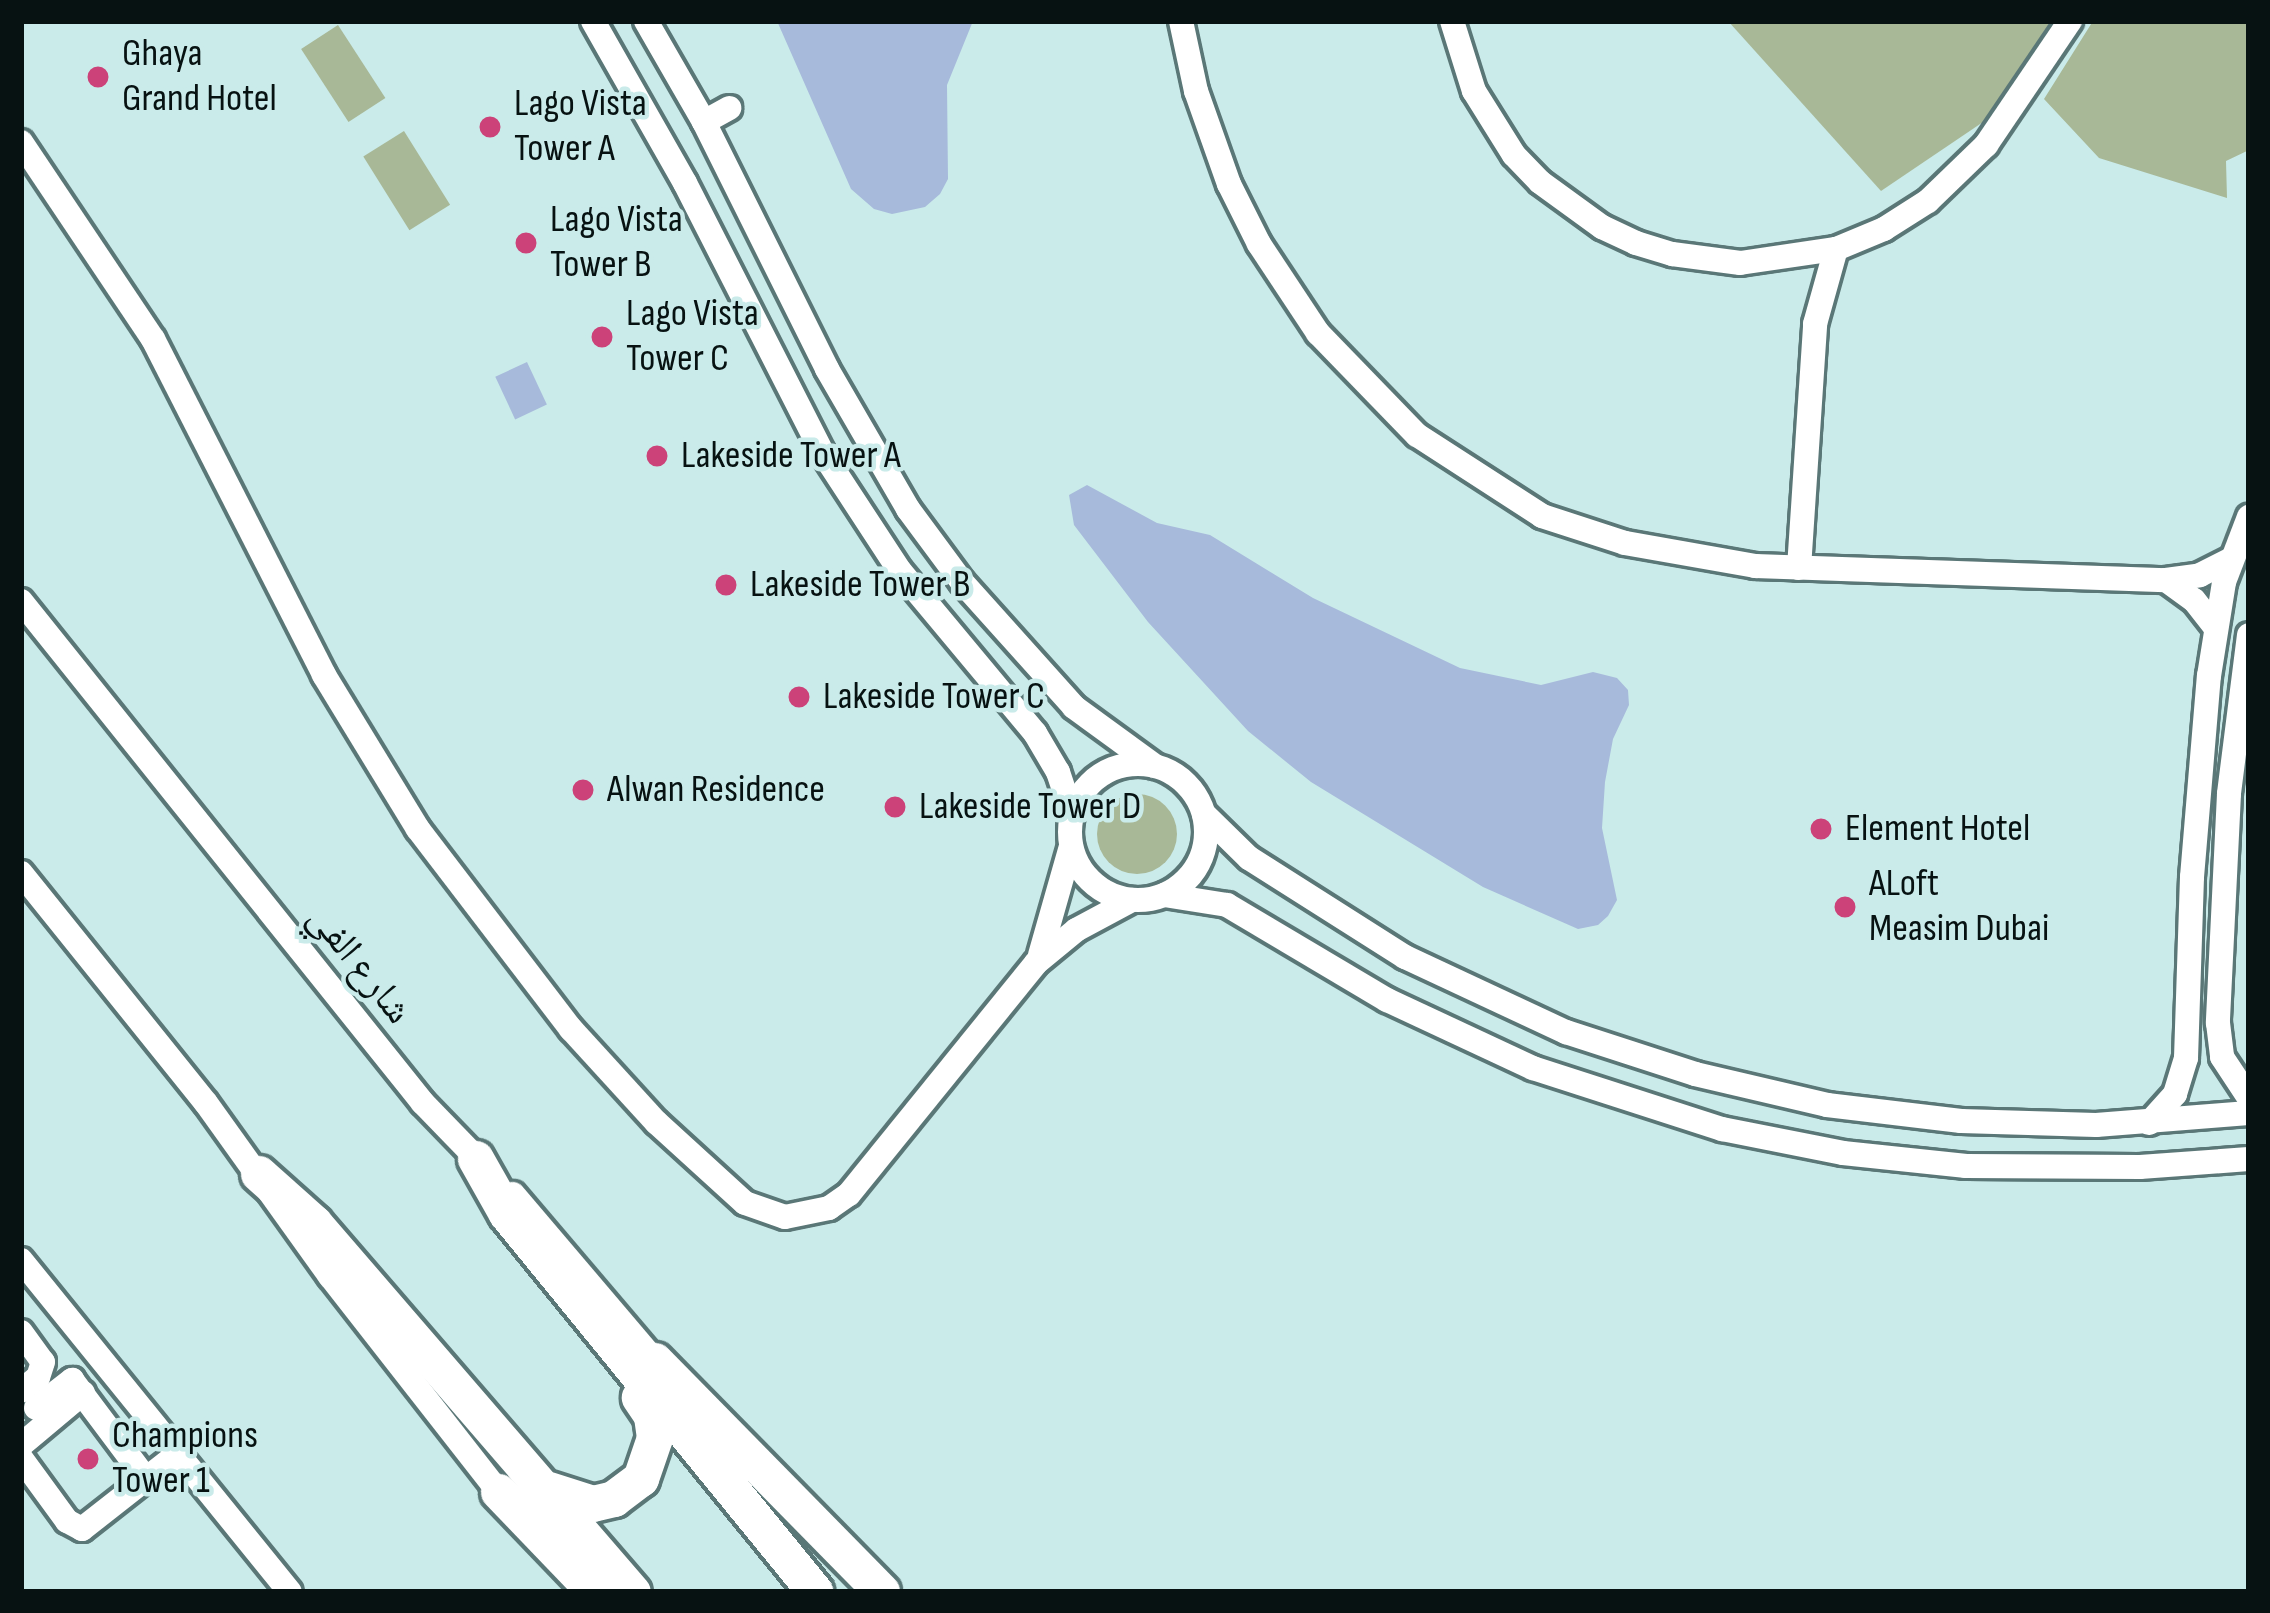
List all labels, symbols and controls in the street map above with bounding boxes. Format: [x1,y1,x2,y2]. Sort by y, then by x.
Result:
place label: Ghaya Grand Hotel [122,32,277,123]
marker: Ghaya Grand Hotel [85,64,111,90]
place label: Lago Vista Tower A [514,82,647,173]
marker: Lago Vista Tower A [477,114,503,140]
place label: Lago Vista Tower B [550,198,683,289]
marker: Lago Vista Tower B [513,230,539,256]
place label: Lago Vista Tower C [626,292,759,383]
marker: Lago Vista Tower C [589,324,615,350]
place label: Lakeside Tower A [681,433,901,479]
marker: Lakeside Tower A [644,443,670,469]
place label: Lakeside Tower B [750,562,970,608]
marker: Lakeside Tower B [713,572,739,598]
place label: Lakeside Tower C [823,674,1045,720]
marker: Lakeside Tower C [786,684,812,710]
place label: Alwan Residence [607,767,825,813]
marker: Alwan Residence [570,777,596,803]
place label: Lakeside Tower D [919,784,1141,830]
marker: Lakeside Tower D [882,794,908,820]
place label: Element Hotel [1845,806,2030,852]
marker: Element Hotel [1808,816,1834,842]
place label: ALoft Measim Dubai [1869,862,2049,953]
marker: ALoft Measim Dubai [1832,894,1858,920]
street label: شارع الفي [297,896,421,1034]
place label: Champions Tower 1 [112,1414,258,1505]
marker: Champions Tower 1 [75,1446,101,1472]

